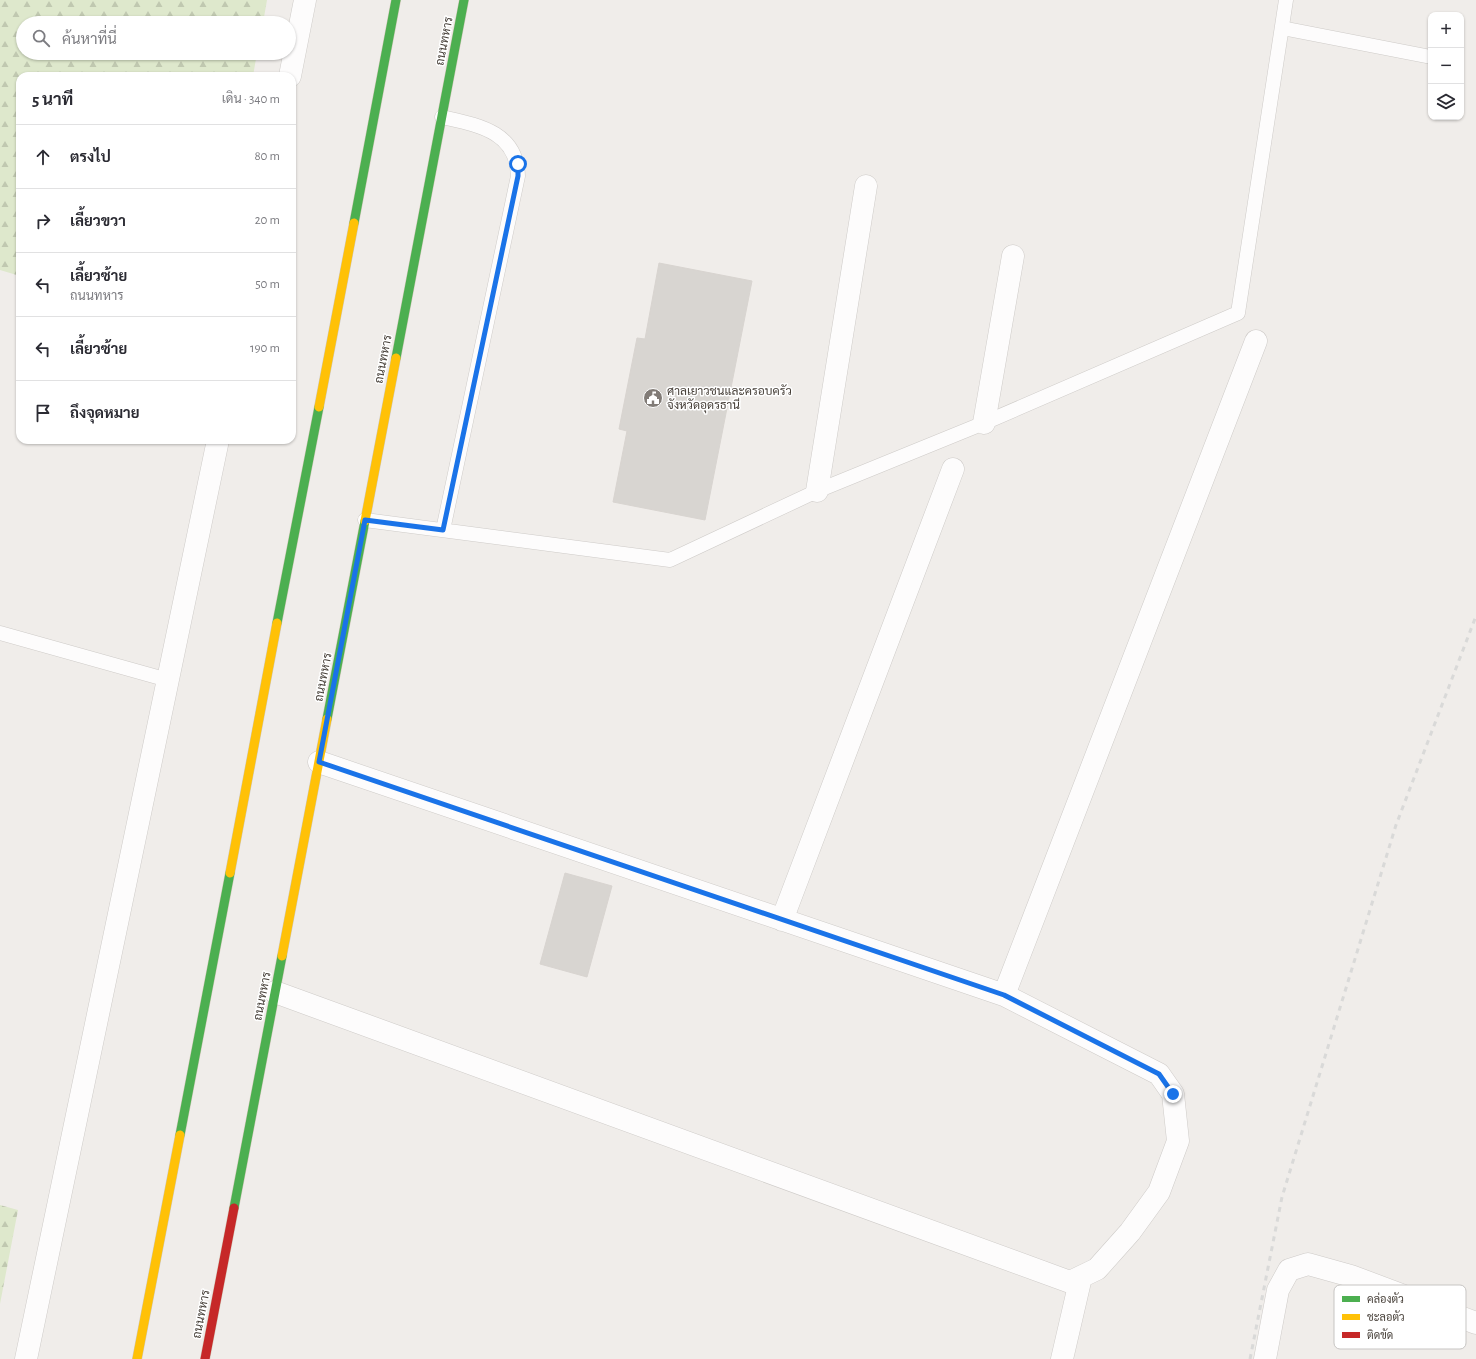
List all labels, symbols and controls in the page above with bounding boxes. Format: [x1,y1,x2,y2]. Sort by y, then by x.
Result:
map controls [1428,12,1464,120]
button: + [1428,12,1464,48]
street label: ถนนทหาร [433,15,455,66]
search box [16,16,296,60]
icon: search [30,27,52,49]
text: ค้นหาที่นี่ [62,32,117,47]
button: − [1428,48,1464,84]
button: layers [1428,84,1464,120]
text: 5 นาที [32,91,73,108]
text: เดิน · 340 m [222,93,280,106]
icon: ahead [32,146,54,168]
text: ตรงไป [70,150,111,165]
text: 80 m [254,150,280,163]
route start [509,155,527,173]
icon: right [32,210,54,232]
text: เลี้ยวขวา [70,214,126,229]
text: 20 m [255,214,280,227]
text: เลี้ยวซ้าย [70,269,127,284]
icon: left [32,274,54,296]
text: 50 m [255,278,280,291]
text: ถนนทหาร [70,290,124,303]
street label: ถนนทหาร [372,333,394,384]
icon: left [32,338,54,360]
text: เลี้ยวซ้าย [70,342,127,357]
text: 190 m [250,342,280,355]
place label: ศาลเยาวชนและครอบครัว จังหวัดอุดรธานี [667,384,792,414]
public building icon: ศาลเยาวชนและครอบครัว จังหวัดอุดรธานี [642,387,664,409]
icon: arrive [32,402,54,424]
text: ถึงจุดหมาย [70,406,140,421]
street label: ถนนทหาร [312,651,334,702]
street label: ถนนทหาร [251,970,273,1021]
route end [1164,1085,1182,1103]
legend [1334,1285,1466,1349]
street label: ถนนทหาร [190,1288,212,1339]
text: คล่องตัว [1367,1292,1404,1305]
text: ชะลอตัว [1367,1310,1405,1323]
text: ติดขัด [1367,1328,1393,1341]

